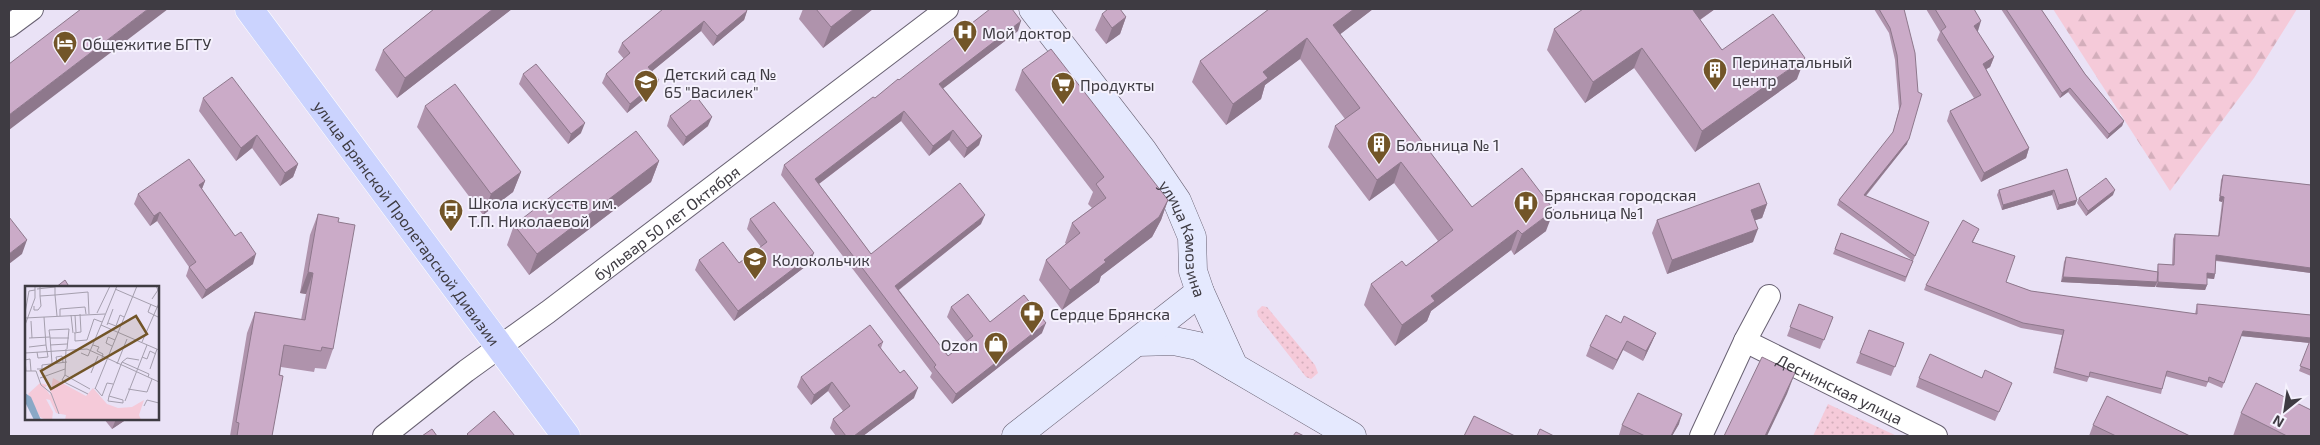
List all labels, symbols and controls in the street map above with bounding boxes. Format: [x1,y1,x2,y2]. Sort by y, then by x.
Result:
hospital icon: Мой доктор [952,19,978,53]
place label: Мой доктор [982,23,1071,42]
hotel icon: Общежитие БГТУ [52,30,78,64]
place label: Общежитие БГТУ [82,34,211,53]
place label: Перинатальный центр [1732,52,1852,89]
building icon: Перинатальный центр [1702,57,1728,91]
place label: Детский сад № 65 "Василек" [664,64,777,101]
school or university icon: Детский сад № 65 "Василек" [633,69,659,103]
supermarket icon: Продукты [1050,71,1076,105]
place label: Продукты [1080,75,1155,95]
street label: улица Брянской Пролетарской Дивизии [310,96,505,349]
building icon: Больница № 1 [1366,131,1392,165]
place label: Больница № 1 [1396,135,1499,154]
street label: бульвар 50 лет Октября [589,161,743,284]
street label: улица Камозина [1155,176,1210,299]
place label: Брянская городская больница №1 [1544,185,1696,222]
hospital icon: Брянская городская больница №1 [1513,190,1539,224]
place label: Школа искусств им. Т.П. Николаевой [468,193,617,230]
bus stop icon: Школа искусств им. Т.П. Николаевой [438,198,464,232]
school or university icon: Колокольчик [742,246,768,280]
place label: Колокольчик [772,250,870,269]
inset map [25,286,159,420]
pharmacy icon: Сердце Брянска [1019,300,1045,334]
place label: Сердце Брянска [1050,304,1170,323]
shop icon: Ozon [983,331,1009,365]
place label: Ozon [941,335,978,354]
street label: Деснинская улица [1774,349,1906,427]
north arrow [2260,385,2310,435]
text: N [2270,412,2287,432]

